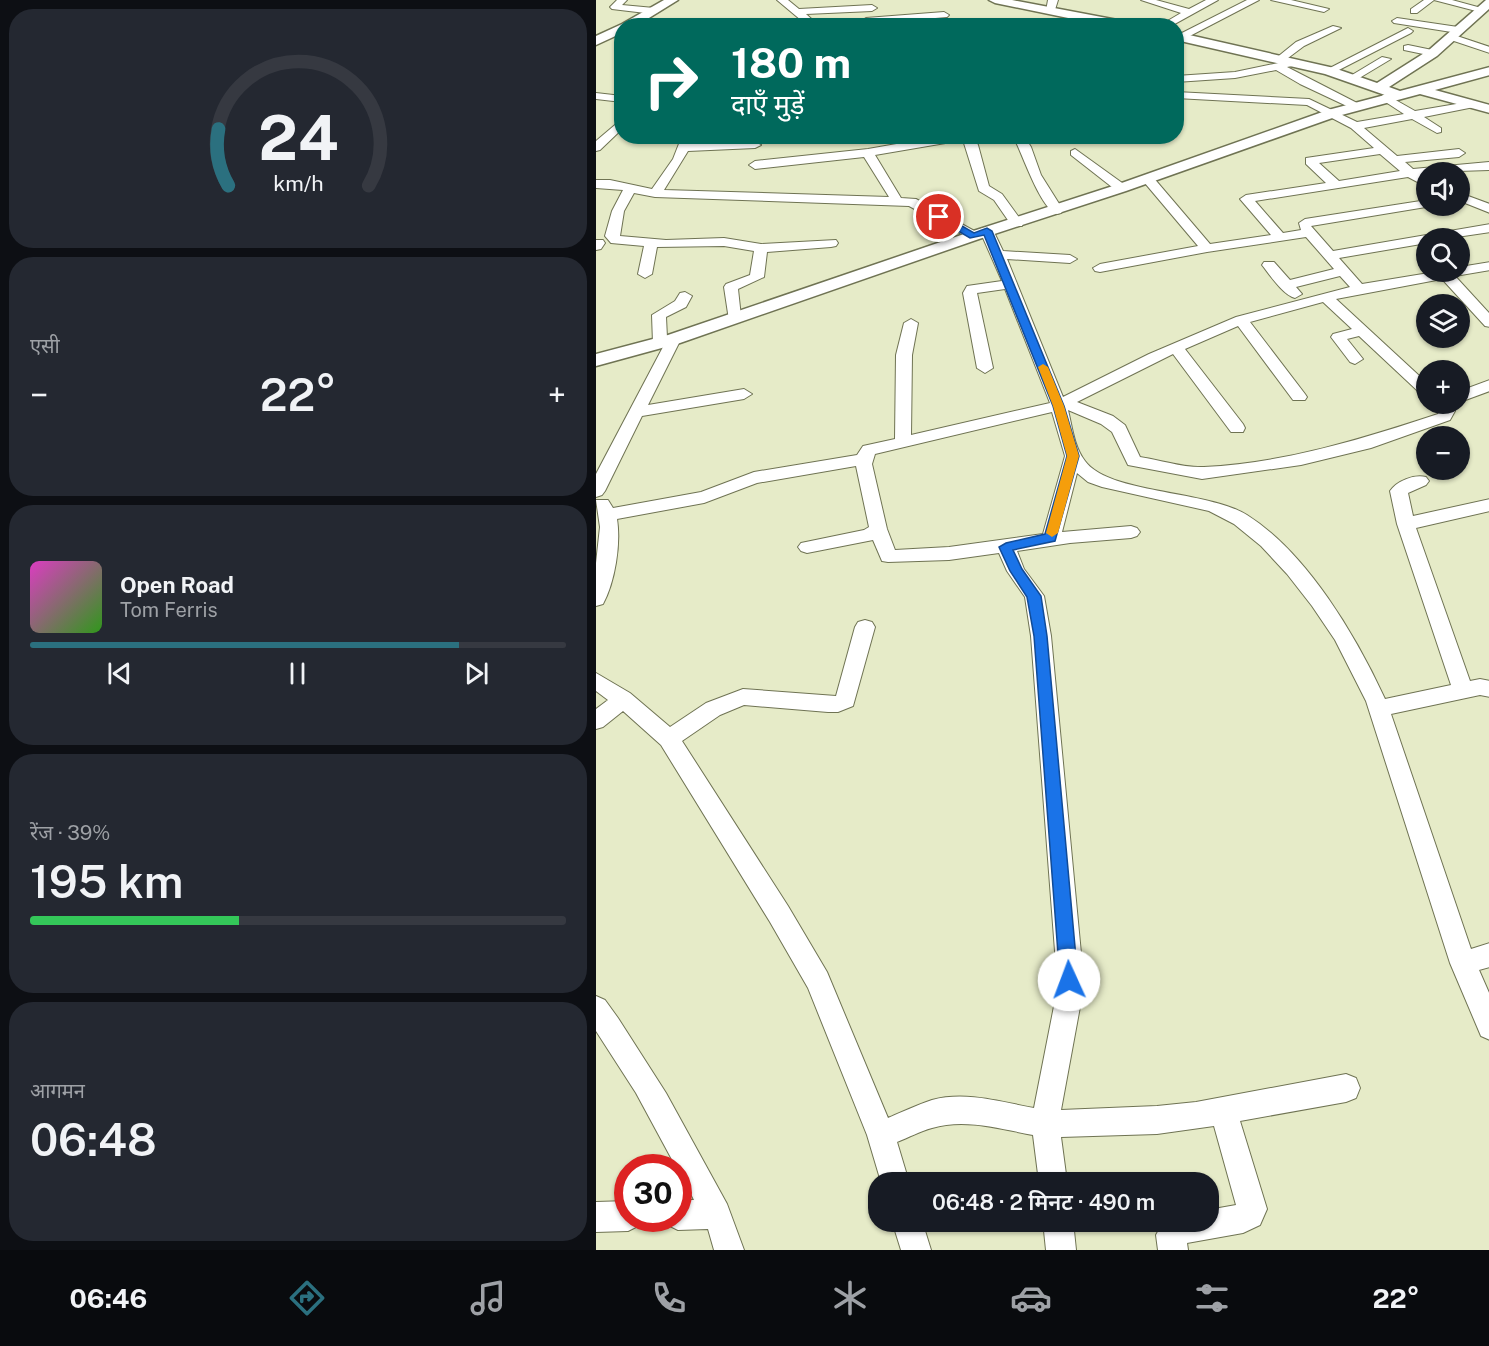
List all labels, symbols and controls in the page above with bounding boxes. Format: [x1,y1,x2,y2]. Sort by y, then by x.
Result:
text: 180 m [731,38,851,87]
icon: right [632,42,710,120]
text: दाएँ मुड़ें [731,88,804,120]
text: 24 [258,101,338,174]
map controls [1416,162,1470,480]
button: sound [1416,162,1470,216]
text: km/h [273,171,323,196]
pin [913,191,964,242]
icon: arrive [922,200,955,233]
button: search [1416,228,1470,282]
button: layers [1416,294,1470,348]
text: एसी [30,334,60,358]
button: + [1416,360,1470,414]
text: 22° [260,368,336,421]
text: − [30,376,48,414]
text: + [548,376,566,414]
button: − [1416,426,1470,480]
text: Open Road [120,572,234,598]
text: Tom Ferris [120,598,218,622]
icon: previous [103,657,136,690]
icon: pause [281,657,314,690]
icon: next [460,657,493,690]
text: रेंज · 39% [30,821,110,845]
text: 195 km [30,855,183,908]
position arrow [1037,948,1101,1012]
text: आगमन [30,1079,85,1103]
text: 06:48 [30,1113,157,1166]
speed limit sign: 30 [614,1154,692,1232]
text: 06:48 · 2 मिनट · 490 m [932,1189,1155,1215]
icon: directions [286,1277,328,1319]
icon: music [467,1277,509,1319]
icon: phone [648,1277,690,1319]
icon: climate [829,1277,871,1319]
icon: car [1010,1277,1052,1319]
icon: filters [1191,1277,1233,1319]
text: 06:46 [70,1282,147,1314]
text: 22° [1372,1282,1419,1314]

